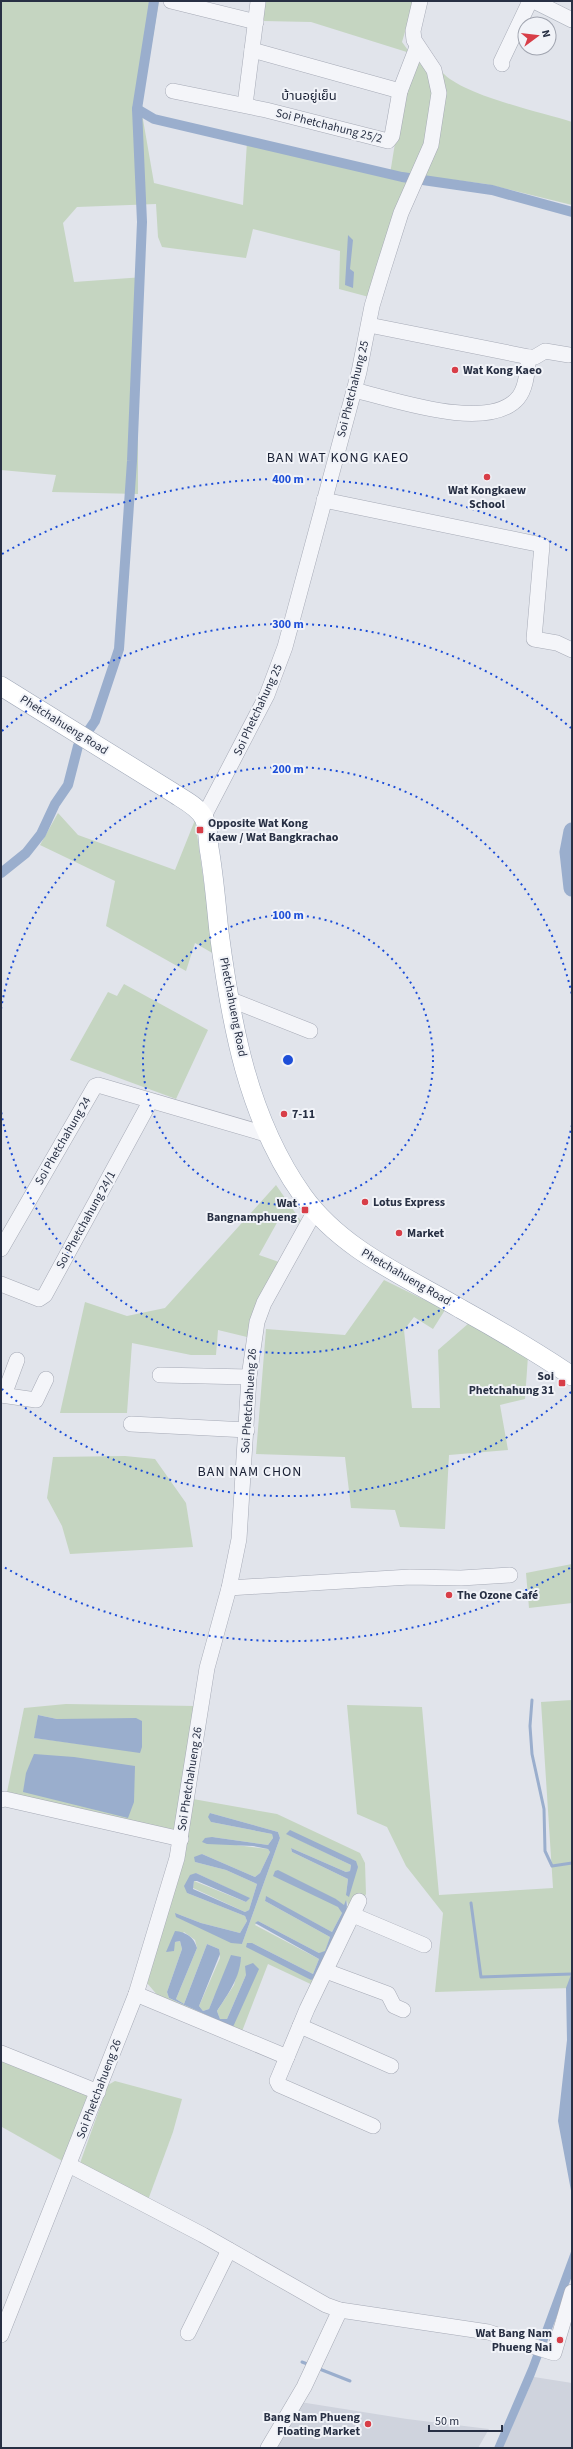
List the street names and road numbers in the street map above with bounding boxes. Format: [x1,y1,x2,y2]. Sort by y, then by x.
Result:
street label: Soi Phetchahung 25/2 [274,105,384,148]
street label: Soi Phetchahung 25 [333,339,373,439]
street label: Soi Phetchahung 25 [229,661,287,759]
street label: Phetchahueng Road [17,691,111,759]
street label: Phetchahueng Road [215,956,251,1058]
street label: Soi Phetchahung 24 [31,1094,95,1188]
street label: Soi Phetchahung 24/1 [52,1168,120,1272]
street label: Phetchahueng Road [358,1244,454,1310]
street label: Soi Phetchahueng 26 [237,1348,261,1454]
street label: Soi Phetchahueng 26 [173,1726,207,1832]
street label: Soi Phetchahueng 26 [72,2037,126,2141]

